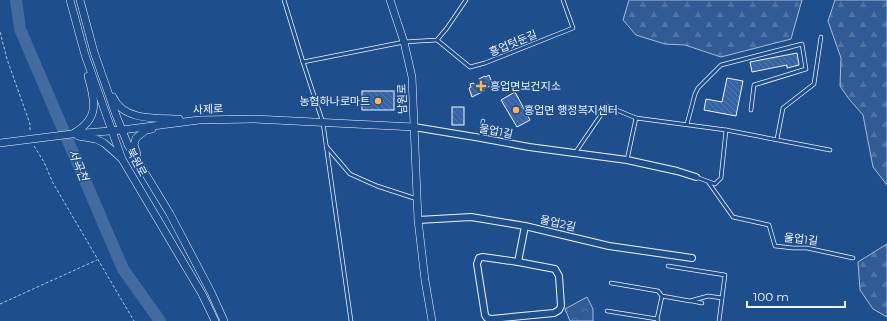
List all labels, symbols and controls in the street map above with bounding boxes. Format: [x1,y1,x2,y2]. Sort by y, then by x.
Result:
street label: 흥업텃둔길 [487,27,539,59]
place label: 흥업면보건지소 [490,79,561,93]
marker: 흥업면보건지소 [475,80,487,92]
street label: 남원로 [394,84,410,114]
place label: 농협하나로마트 [299,94,370,108]
marker: 농협하나로마트 [373,96,383,106]
street label: 사제로 [192,101,224,117]
place label: 흥업면 행정복지센터 [524,103,618,117]
marker: 흥업면 행정복지센터 [511,105,521,115]
street label: 울업1길 [478,121,514,141]
street label: 북원로 [124,145,150,179]
water label: 서곡천 [65,147,93,185]
street label: 울업2길 [539,212,577,234]
street label: 울업1길 [783,230,819,248]
scale bar [747,283,845,309]
text: 100 m [753,289,789,304]

